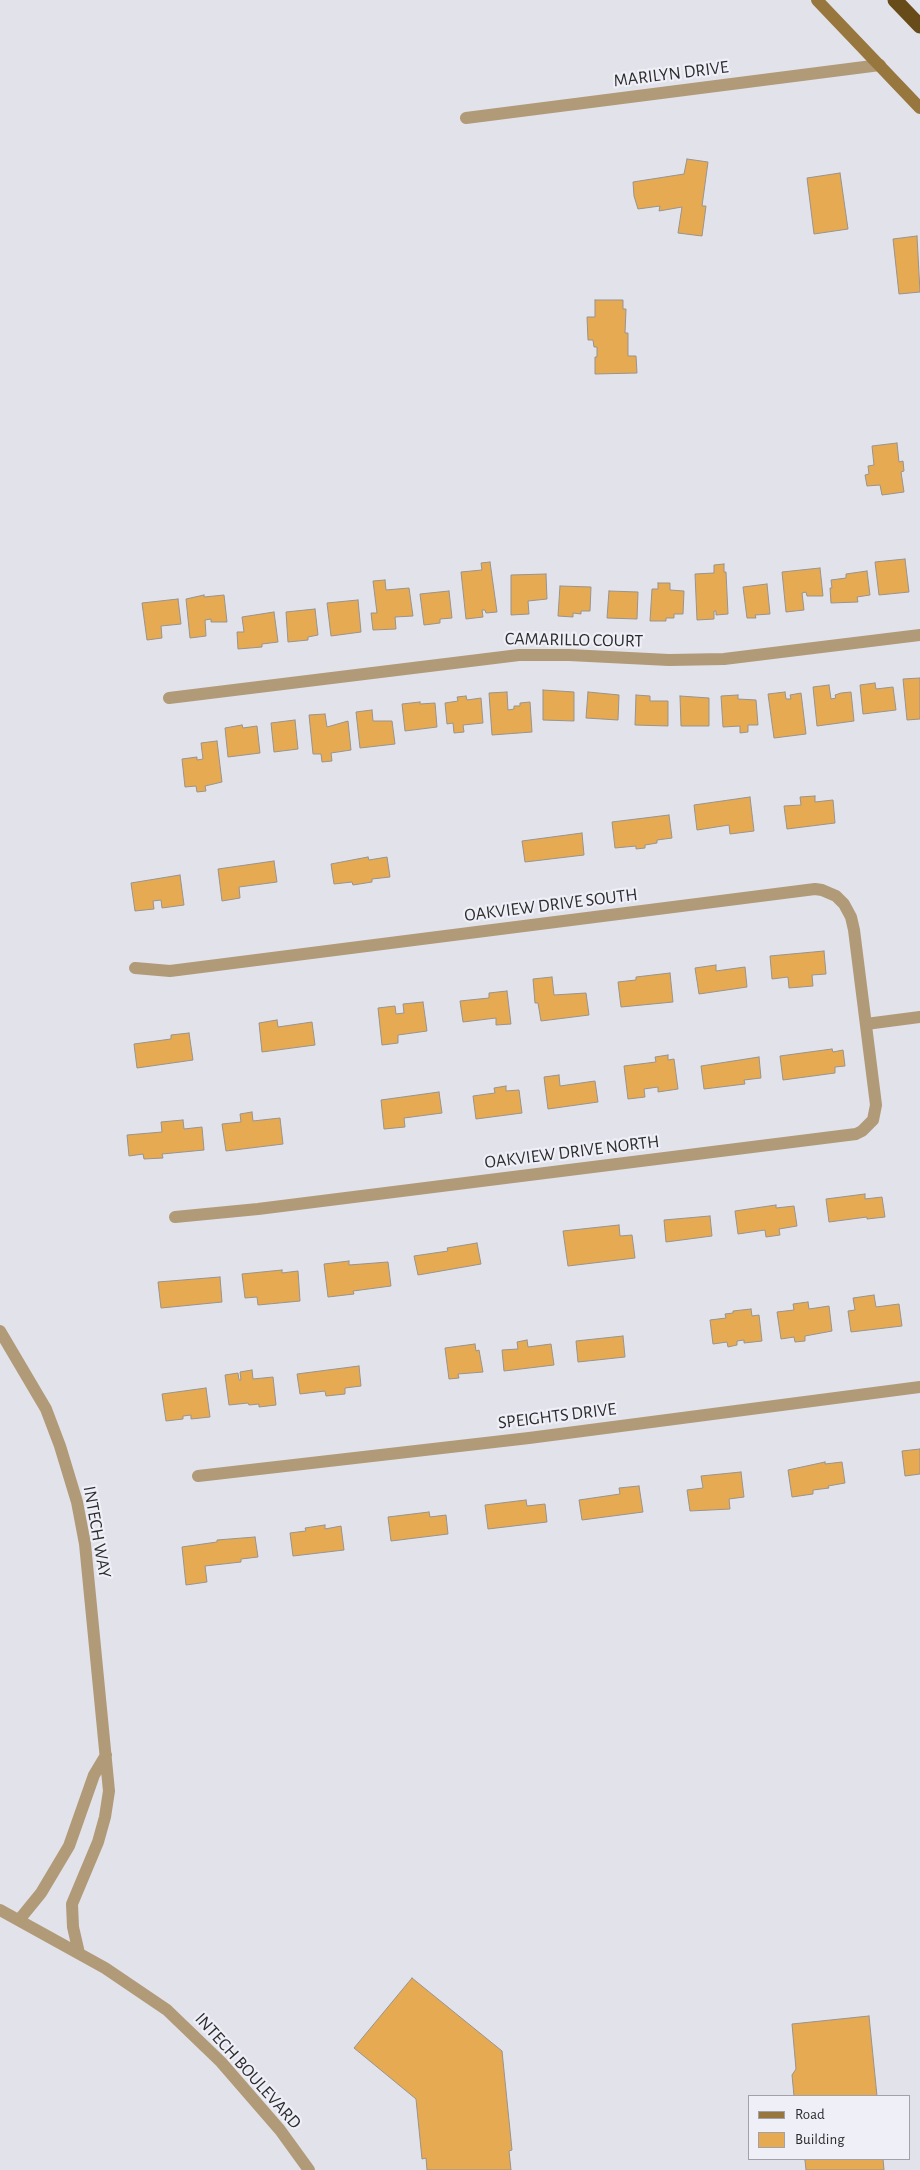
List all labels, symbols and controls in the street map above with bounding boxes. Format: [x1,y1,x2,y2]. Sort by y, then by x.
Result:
street label: MARILYN DRIVE [612,56,730,92]
street label: CAMARILLO COURT [505,628,643,652]
street label: OAKVIEW DRIVE SOUTH [463,884,639,926]
street label: OAKVIEW DRIVE NORTH [483,1131,661,1173]
street label: SPEIGHTS DRIVE [497,1398,617,1434]
street label: INTECH WAY [78,1484,116,1580]
street label: INTECH BOULEVARD [190,2008,306,2134]
legend [748,2095,910,2160]
text: Road [795,2107,825,2122]
text: Building [795,2132,845,2147]

